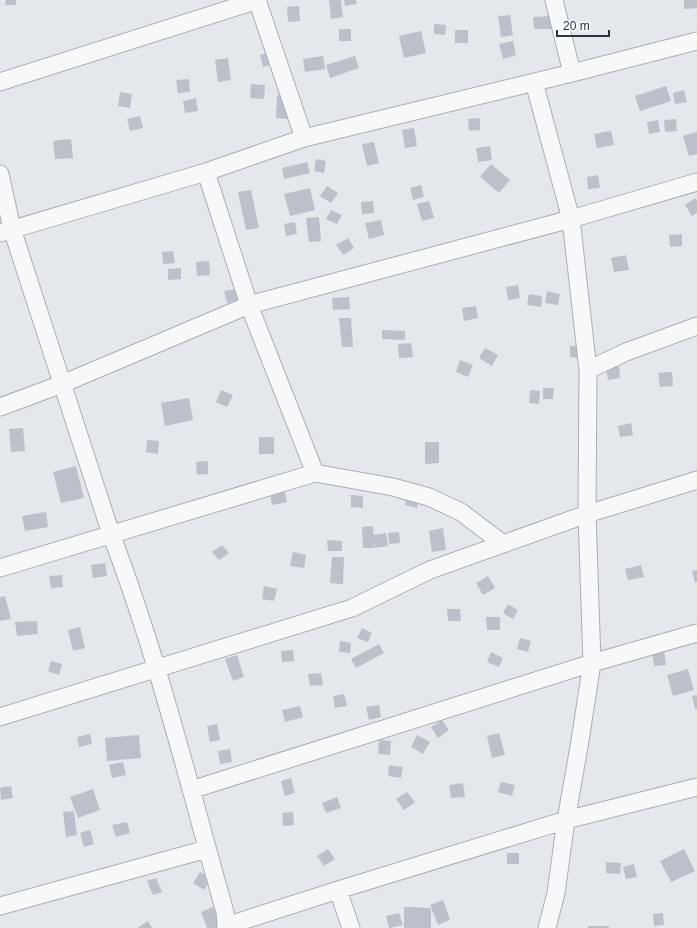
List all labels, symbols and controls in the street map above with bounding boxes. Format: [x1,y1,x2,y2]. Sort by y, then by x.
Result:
scale bar [557,12,609,38]
text: 20 m [563,19,590,33]

